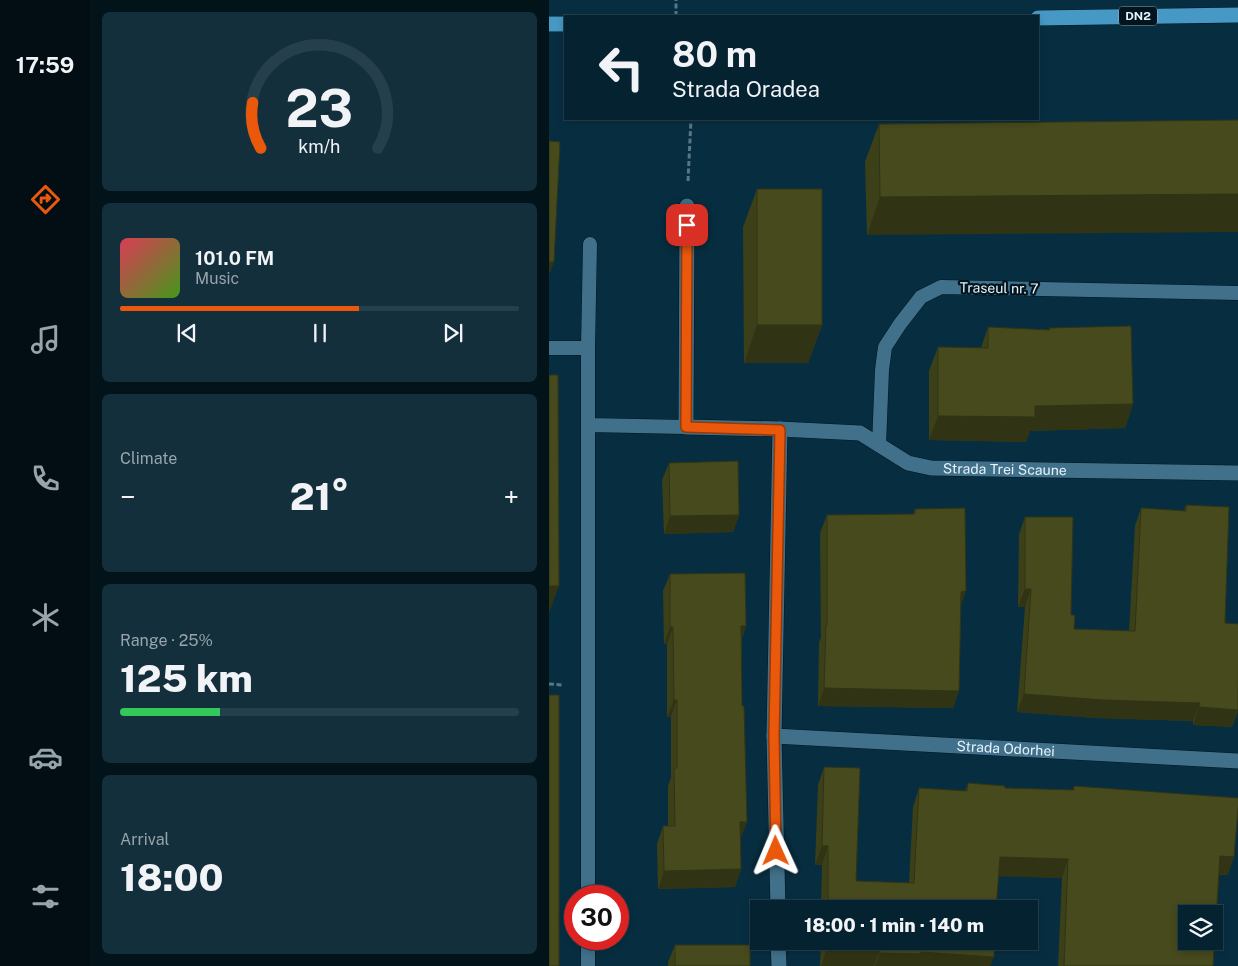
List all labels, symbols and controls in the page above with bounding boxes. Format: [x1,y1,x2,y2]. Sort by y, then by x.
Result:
road number: DN2 [1119,7,1157,26]
text: 80 m [672,34,757,75]
icon: left [589,35,654,100]
text: 17:59 [16,52,74,78]
text: Strada Oradea [672,76,820,102]
text: 23 [286,78,353,139]
text: km/h [298,136,341,157]
icon: directions [28,182,63,217]
pin [666,204,708,246]
icon: arrive [673,211,701,239]
text: 101.0 FM [195,247,274,269]
text: Music [195,269,239,288]
street label: Traseul nr. 7 [959,279,1039,297]
icon: previous [173,319,201,347]
icon: pause [306,319,334,347]
icon: next [439,319,467,347]
icon: music [28,322,63,357]
text: Climate [120,449,177,468]
street label: Strada Trei Scaune [943,460,1067,478]
icon: phone [28,461,63,496]
text: 21° [290,474,349,519]
text: − [120,480,136,513]
text: + [503,480,519,513]
icon: climate [28,600,63,635]
text: Range · 25% [120,631,213,650]
text: 125 km [120,656,253,701]
street label: Strada Odorhei [956,738,1055,759]
icon: car [28,740,63,775]
position arrow [749,824,801,876]
text: Arrival [120,830,169,849]
text: 18:00 [120,855,224,900]
icon: filters [28,879,63,914]
speed limit sign: 30 [564,885,629,950]
map controls [1178,905,1223,950]
button: layers [1178,905,1223,950]
text: 18:00 · 1 min · 140 m [804,914,984,936]

